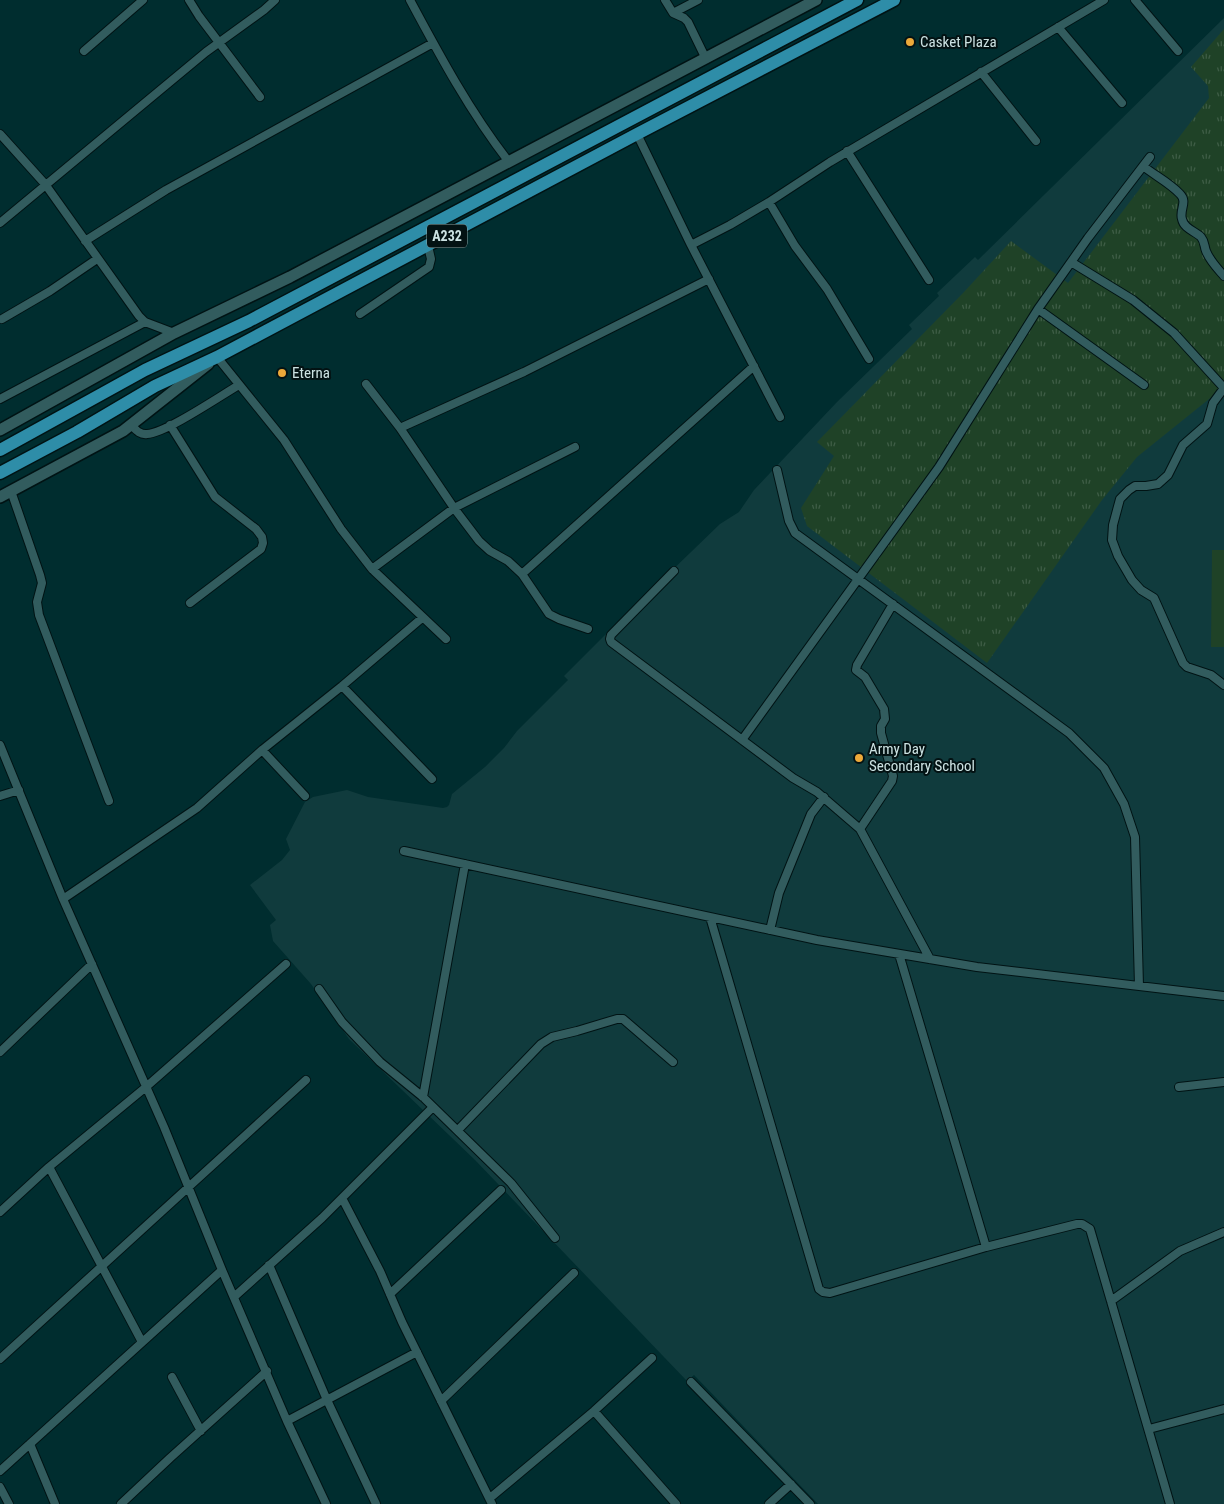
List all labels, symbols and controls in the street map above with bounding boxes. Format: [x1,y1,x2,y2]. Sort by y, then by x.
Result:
place label: Casket Plaza [920,33,997,51]
marker: Casket Plaza [904,36,916,48]
road number: A232 [427,225,467,248]
place label: Eterna [292,364,330,382]
marker: Eterna [276,367,288,379]
place label: Army Day Secondary School [869,740,975,775]
marker: Army Day Secondary School [853,752,865,764]

